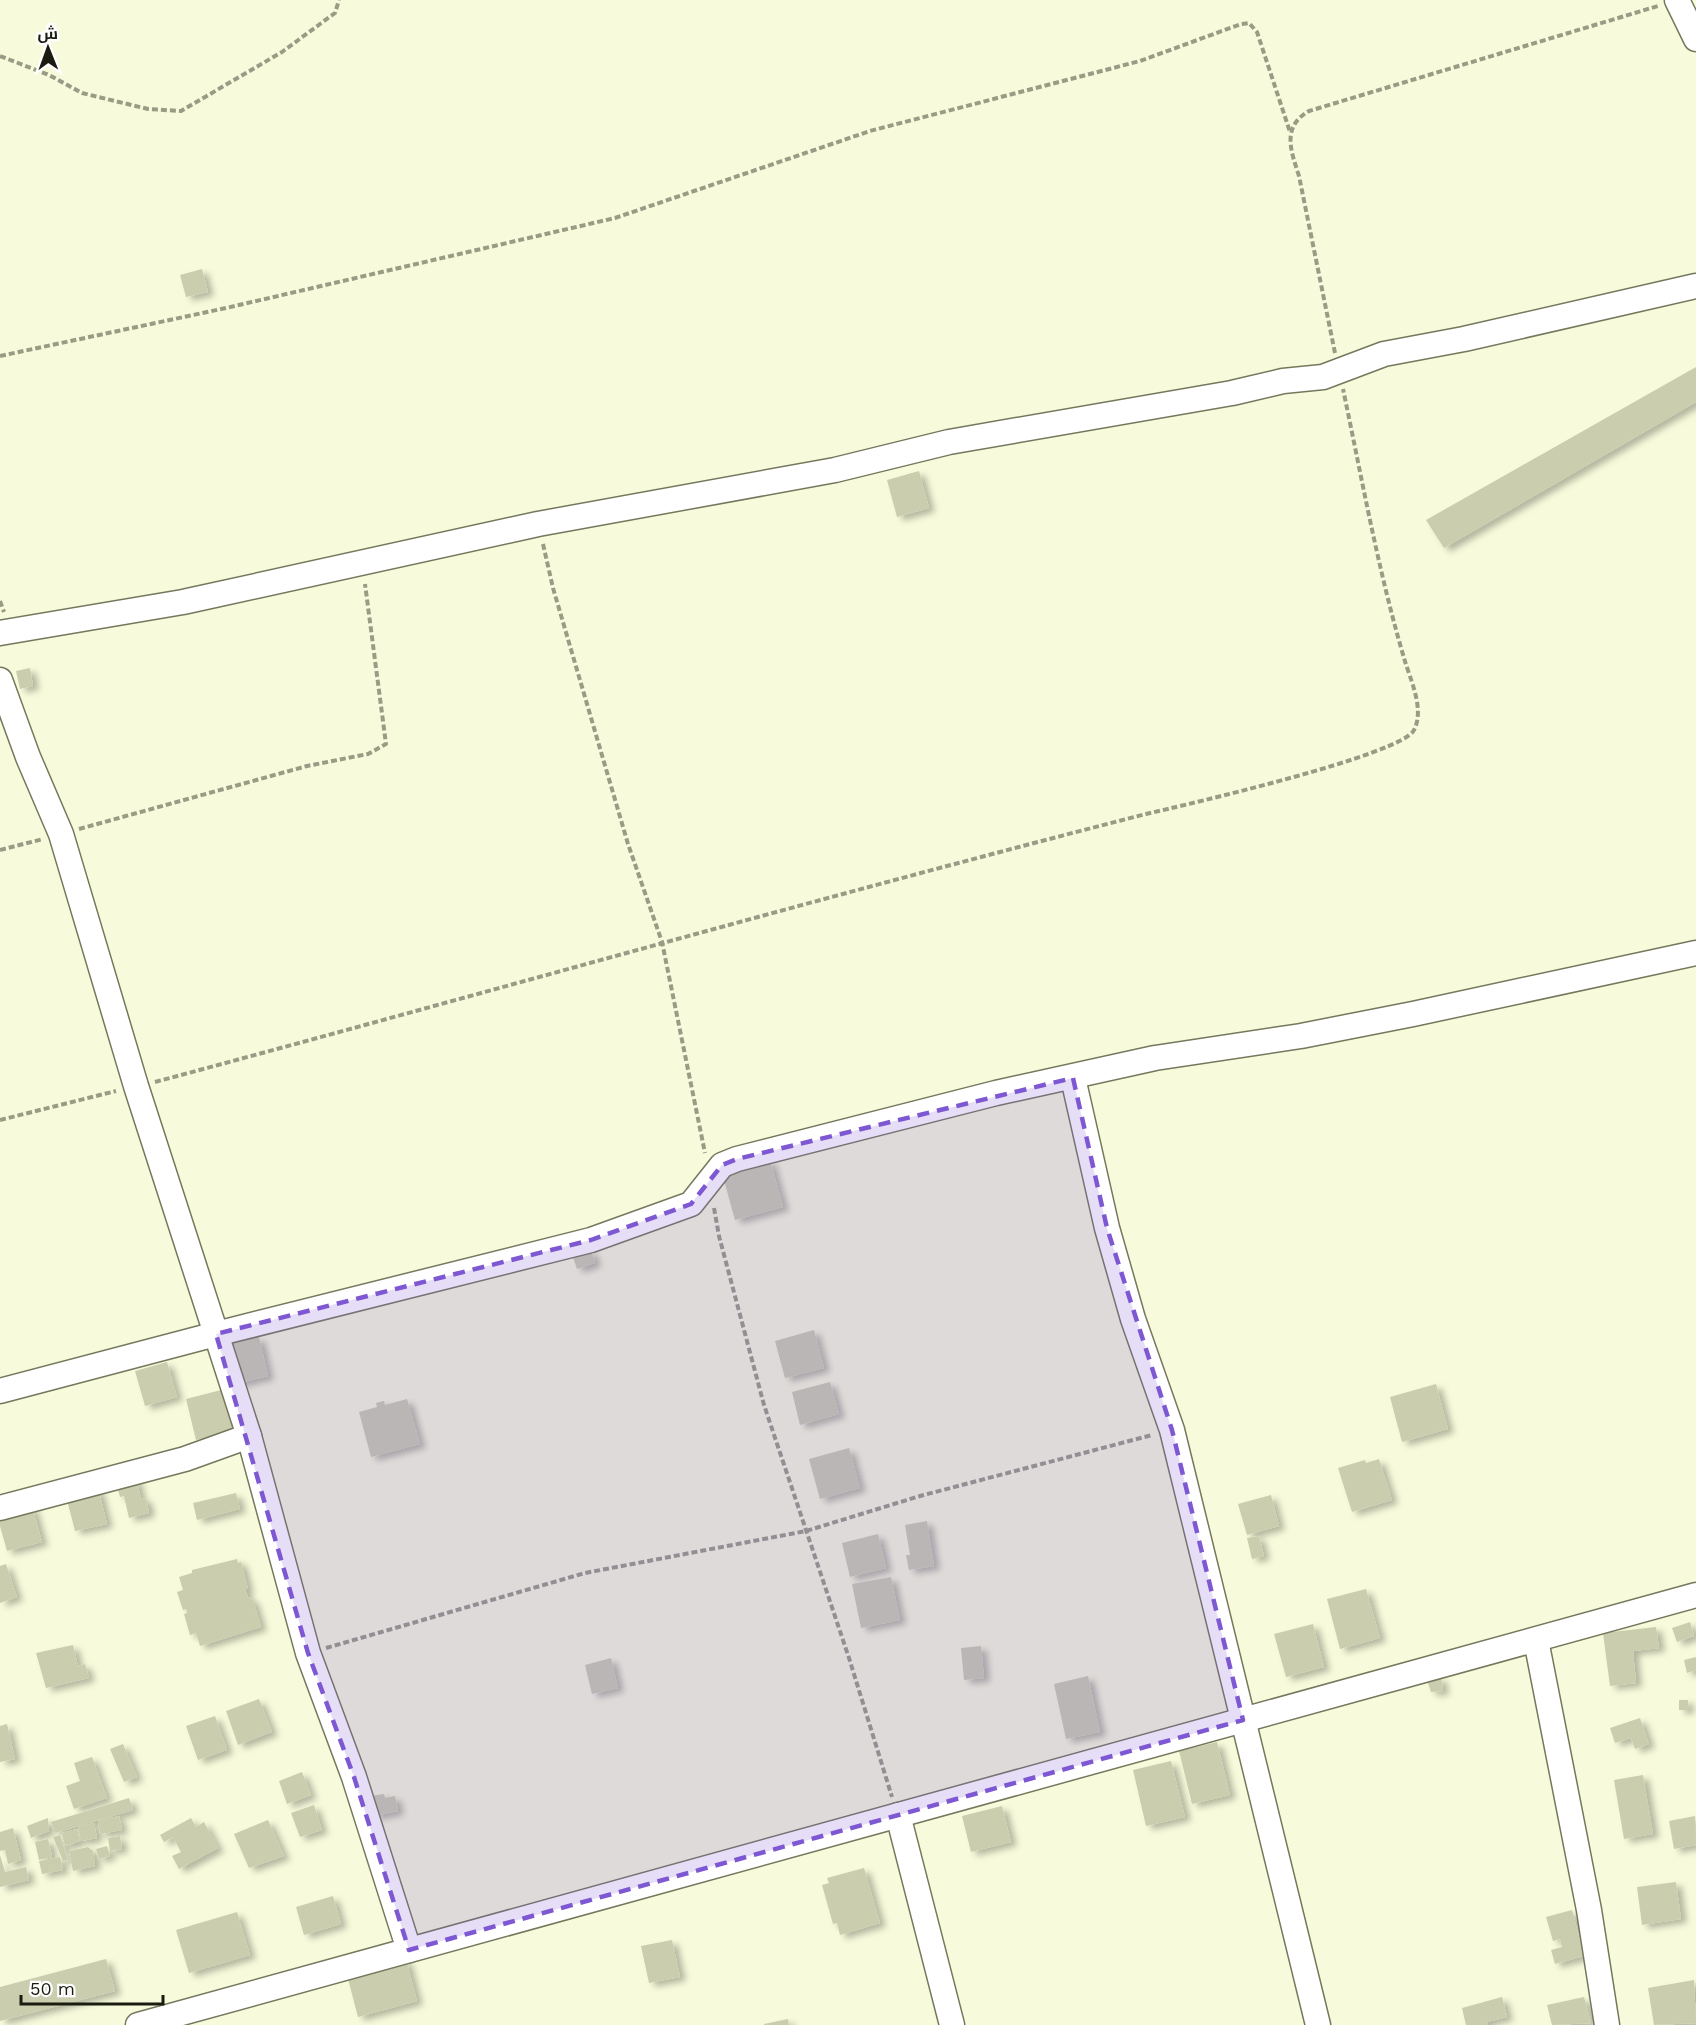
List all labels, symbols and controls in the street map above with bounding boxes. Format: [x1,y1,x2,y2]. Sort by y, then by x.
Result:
north arrow [18,18,78,78]
text: ش [37,24,58,43]
scale bar [21,1968,164,2006]
text: 50 m [30,1978,75,1999]

